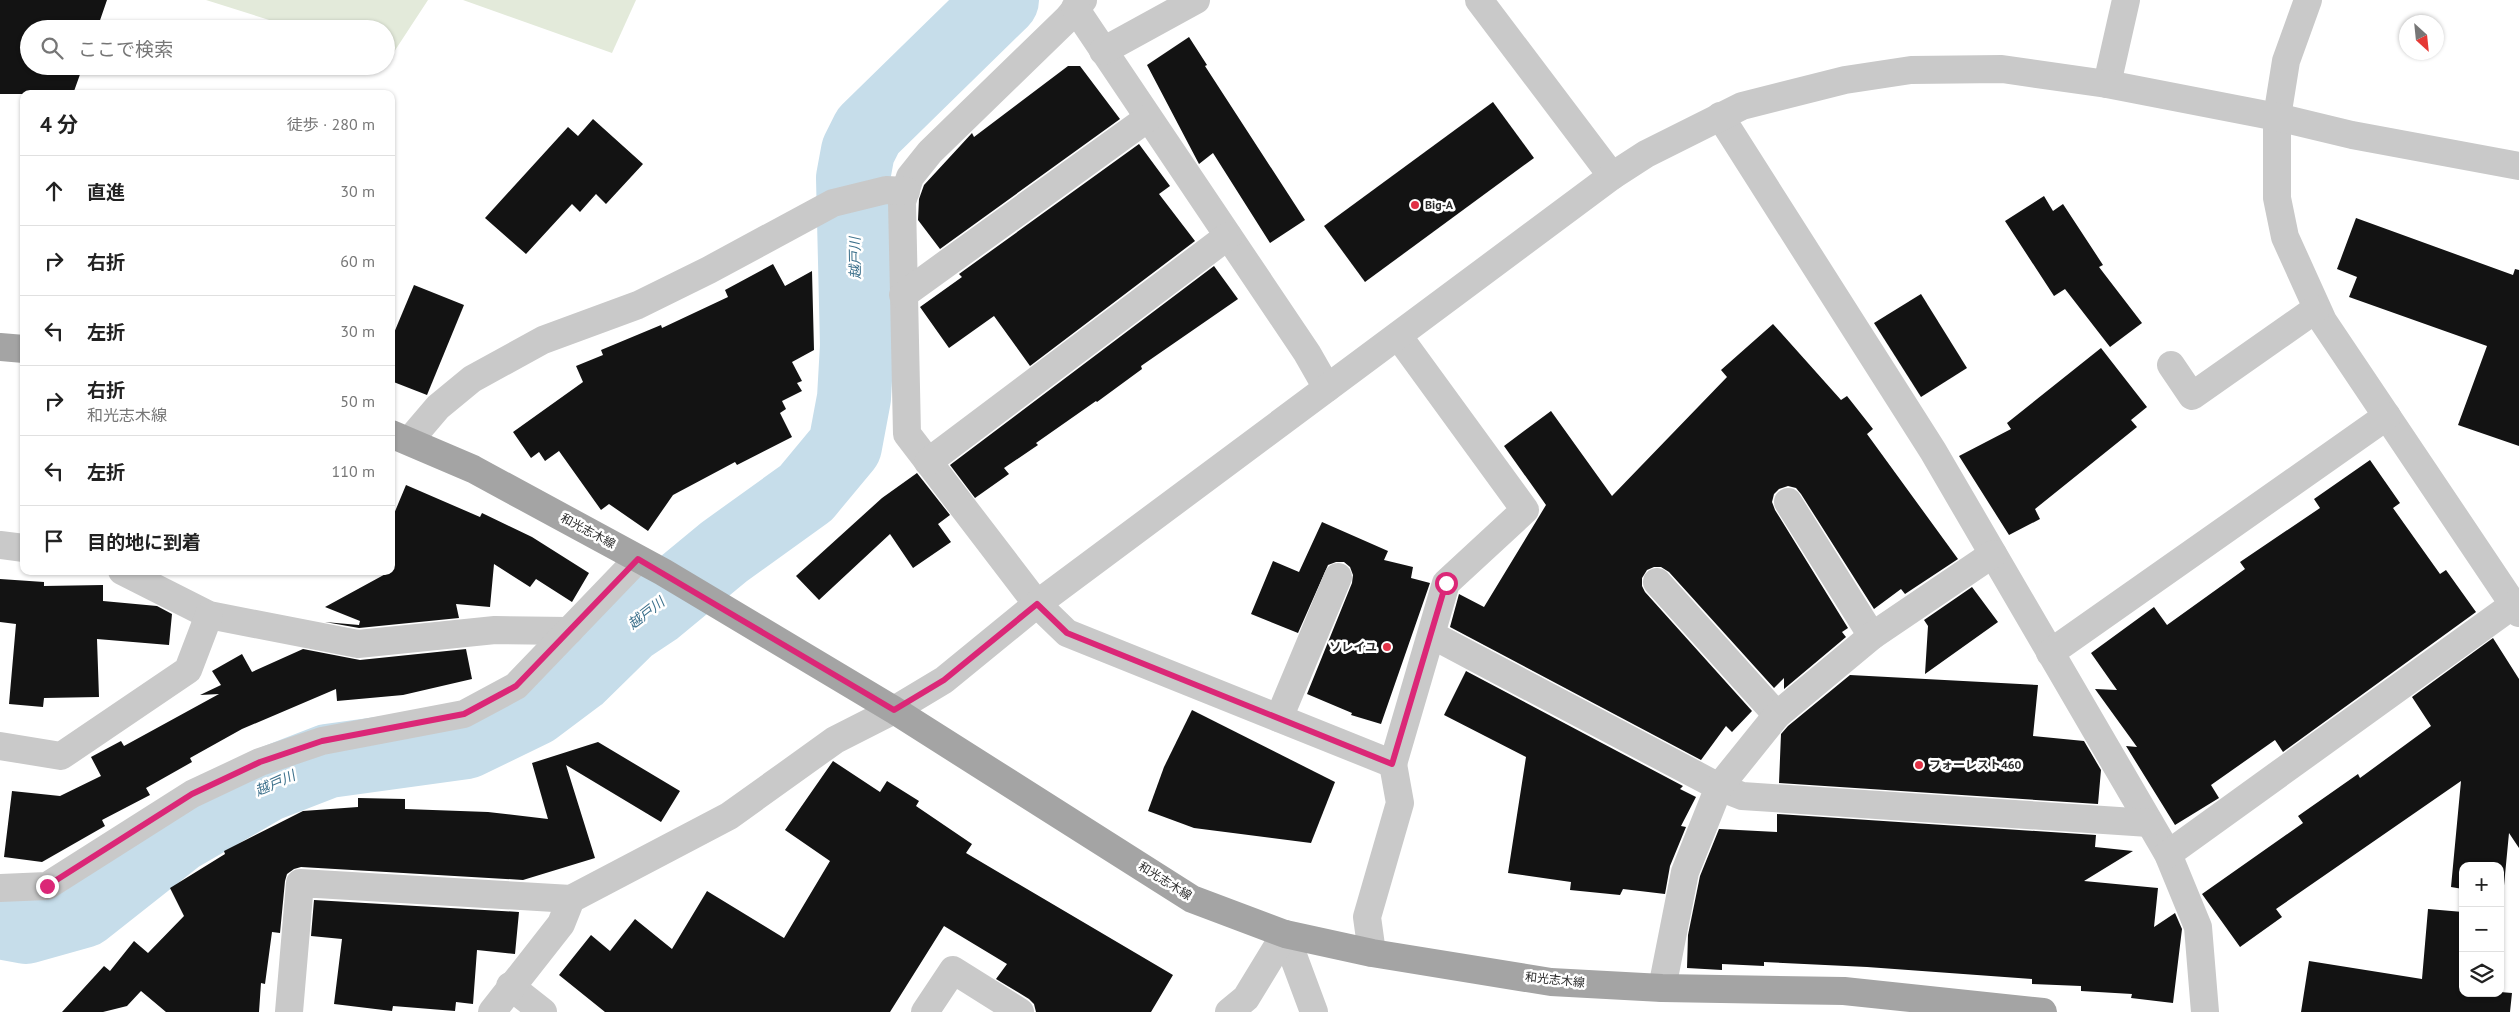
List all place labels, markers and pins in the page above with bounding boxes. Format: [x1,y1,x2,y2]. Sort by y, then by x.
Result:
place label: Big-A [1425,197,1454,212]
marker: Big-A [1409,199,1421,211]
place label: ソレイユ [1329,639,1377,654]
marker: ソレイユ [1381,641,1393,653]
place label: フォーレスト460 [1929,757,2022,772]
marker: フォーレスト460 [1913,759,1925,771]

